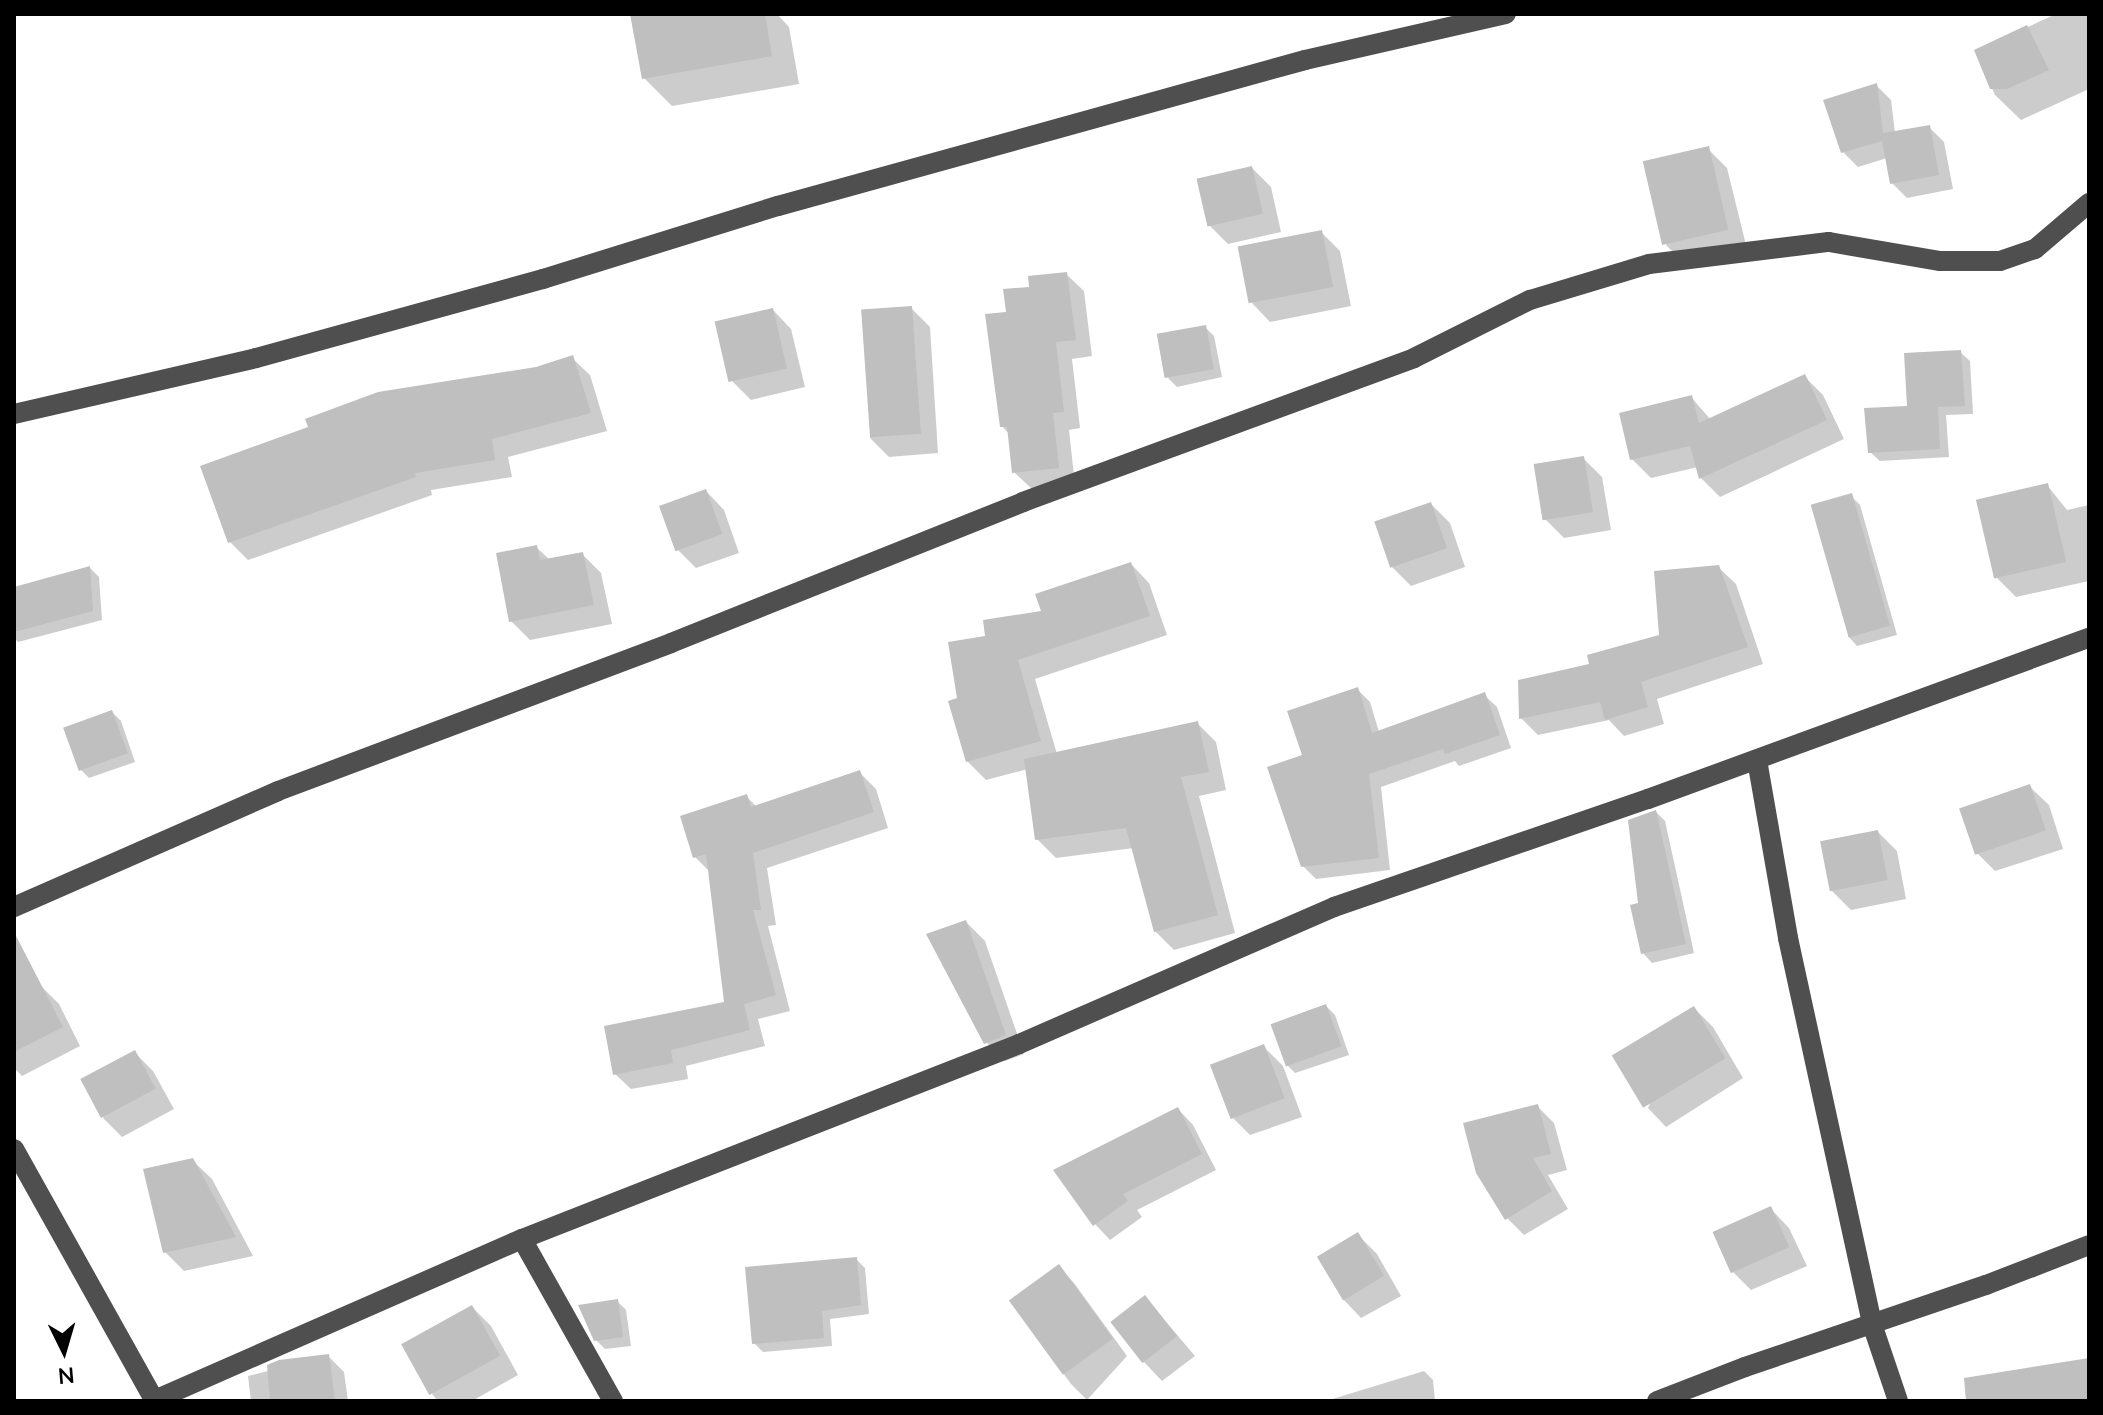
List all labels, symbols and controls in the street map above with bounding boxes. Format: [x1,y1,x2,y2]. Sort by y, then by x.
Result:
north arrow [24,1311,104,1391]
text: N [57,1359,76,1391]

